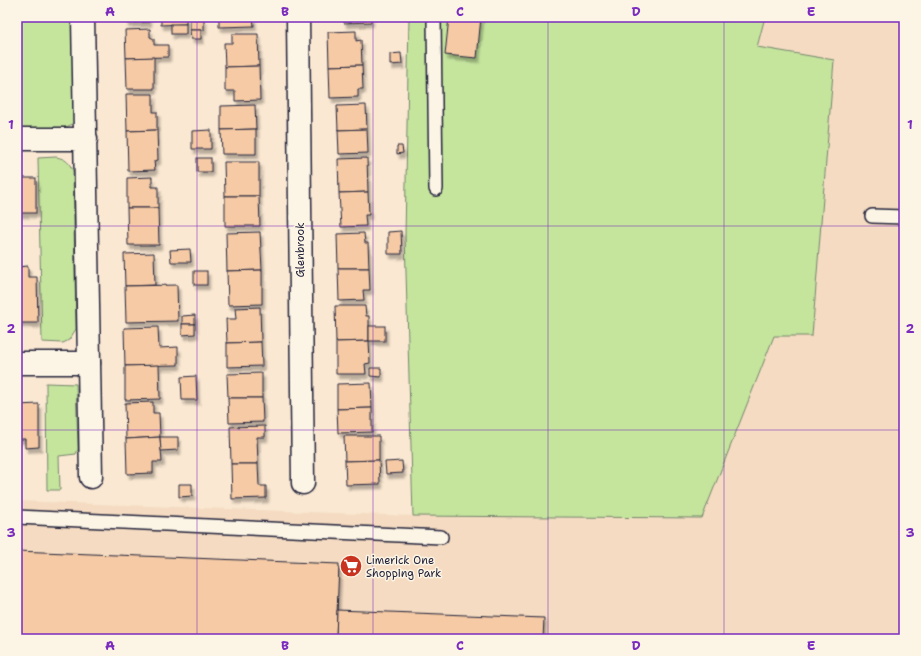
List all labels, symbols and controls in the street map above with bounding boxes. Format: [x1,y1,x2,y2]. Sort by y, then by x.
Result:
text: A [105,3,115,20]
text: B [281,3,289,20]
text: C [456,3,464,20]
text: D [631,3,641,20]
text: E [807,3,816,20]
text: 1 [8,116,14,133]
text: 1 [907,116,913,133]
street label: Glenbrook [293,223,308,277]
text: 2 [6,320,16,337]
text: 2 [905,320,915,337]
text: 3 [6,524,16,541]
text: 3 [905,524,915,541]
supermarket icon: Limerick One Shopping Park [338,553,364,579]
place label: Limerick One Shopping Park [366,553,441,581]
text: A [105,637,115,654]
text: B [281,637,289,654]
text: C [456,637,464,654]
text: D [631,637,641,654]
text: E [807,637,816,654]

